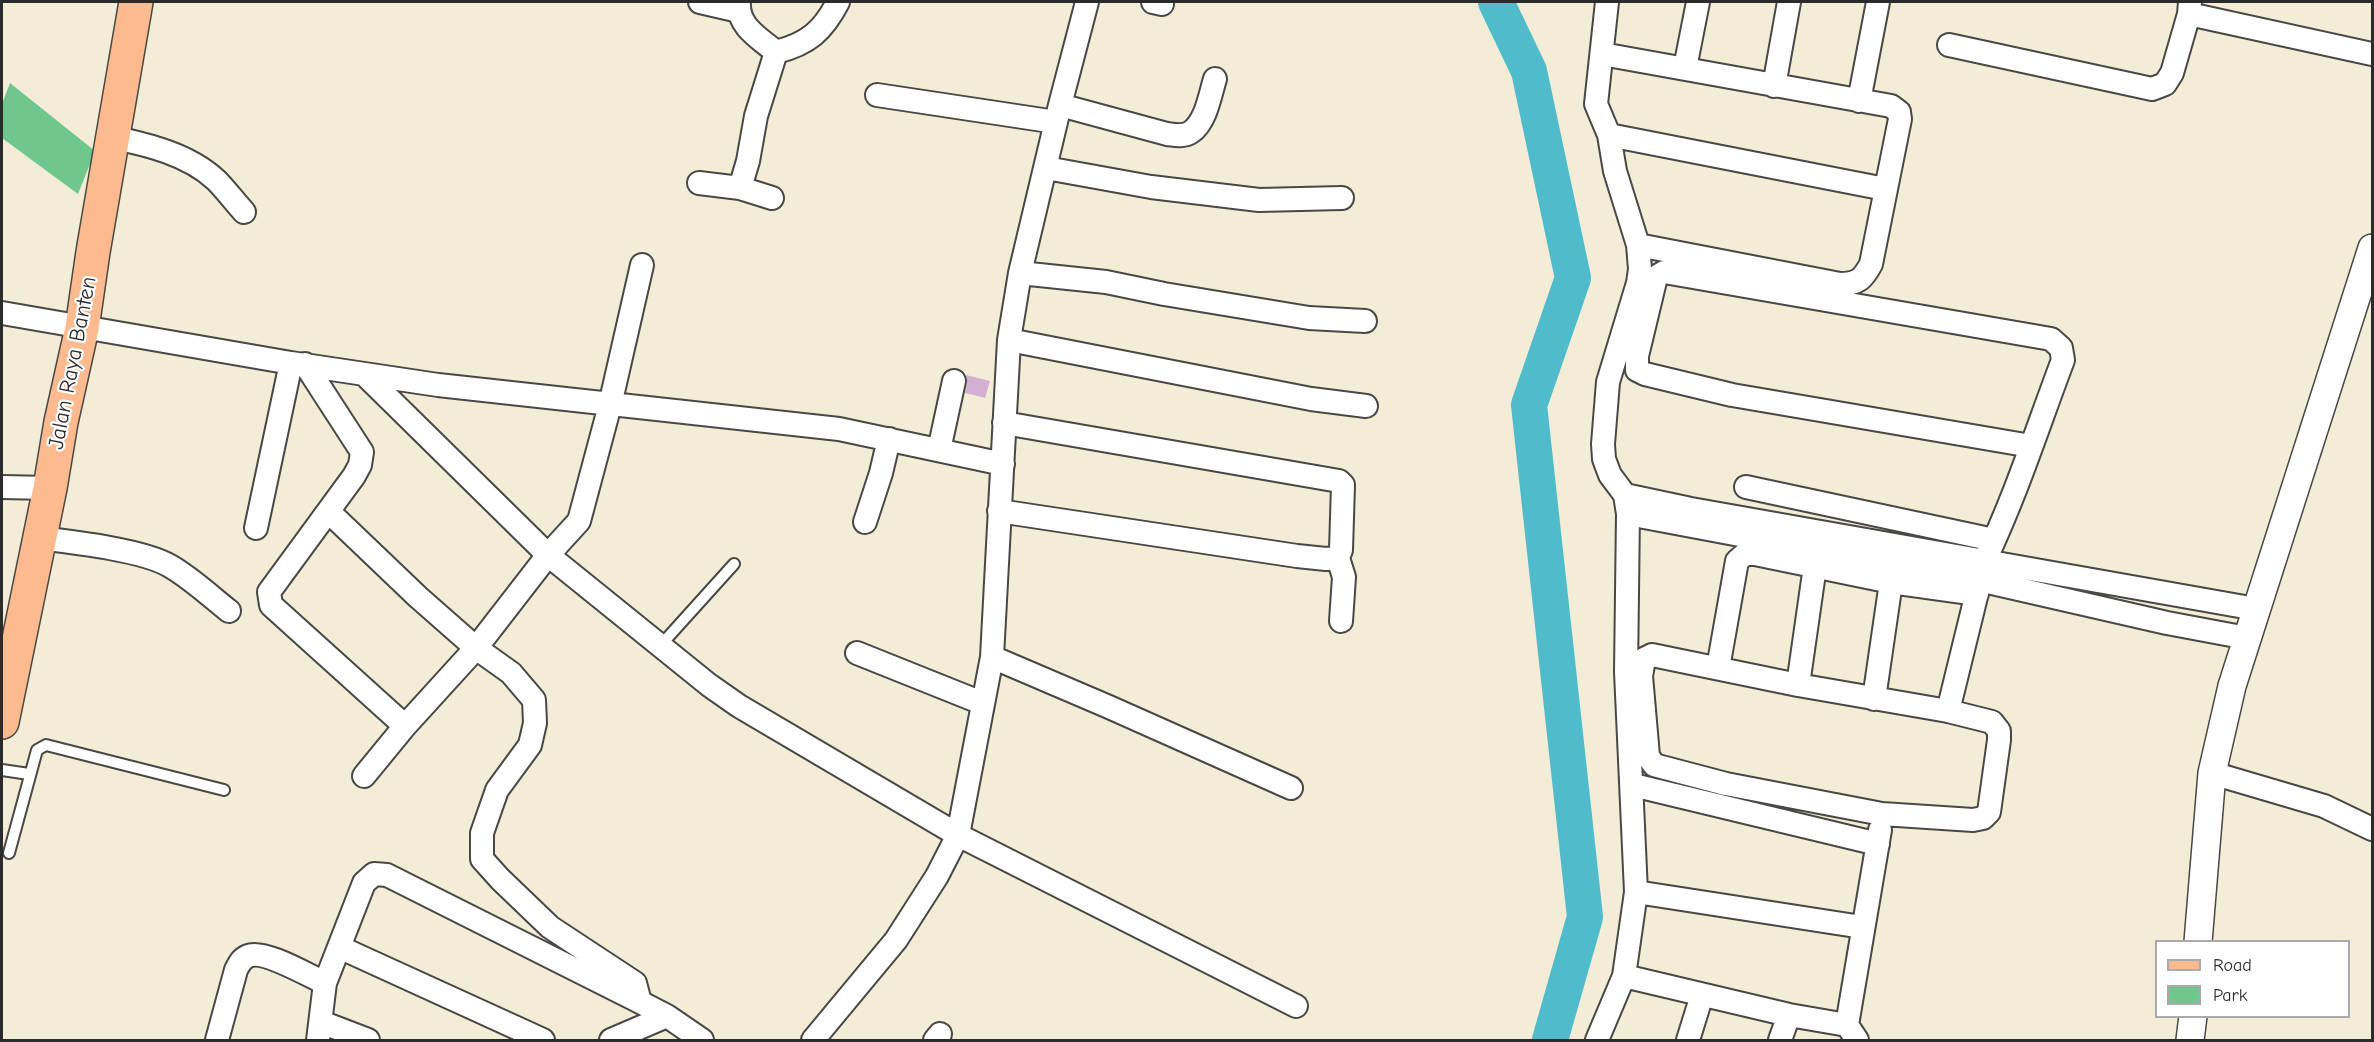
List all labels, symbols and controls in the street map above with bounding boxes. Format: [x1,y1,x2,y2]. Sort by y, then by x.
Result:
street label: Jalan Raya Banten [43,274,103,452]
legend [2155,940,2350,1018]
text: Road [2213,955,2252,976]
text: Park [2213,985,2247,1006]

